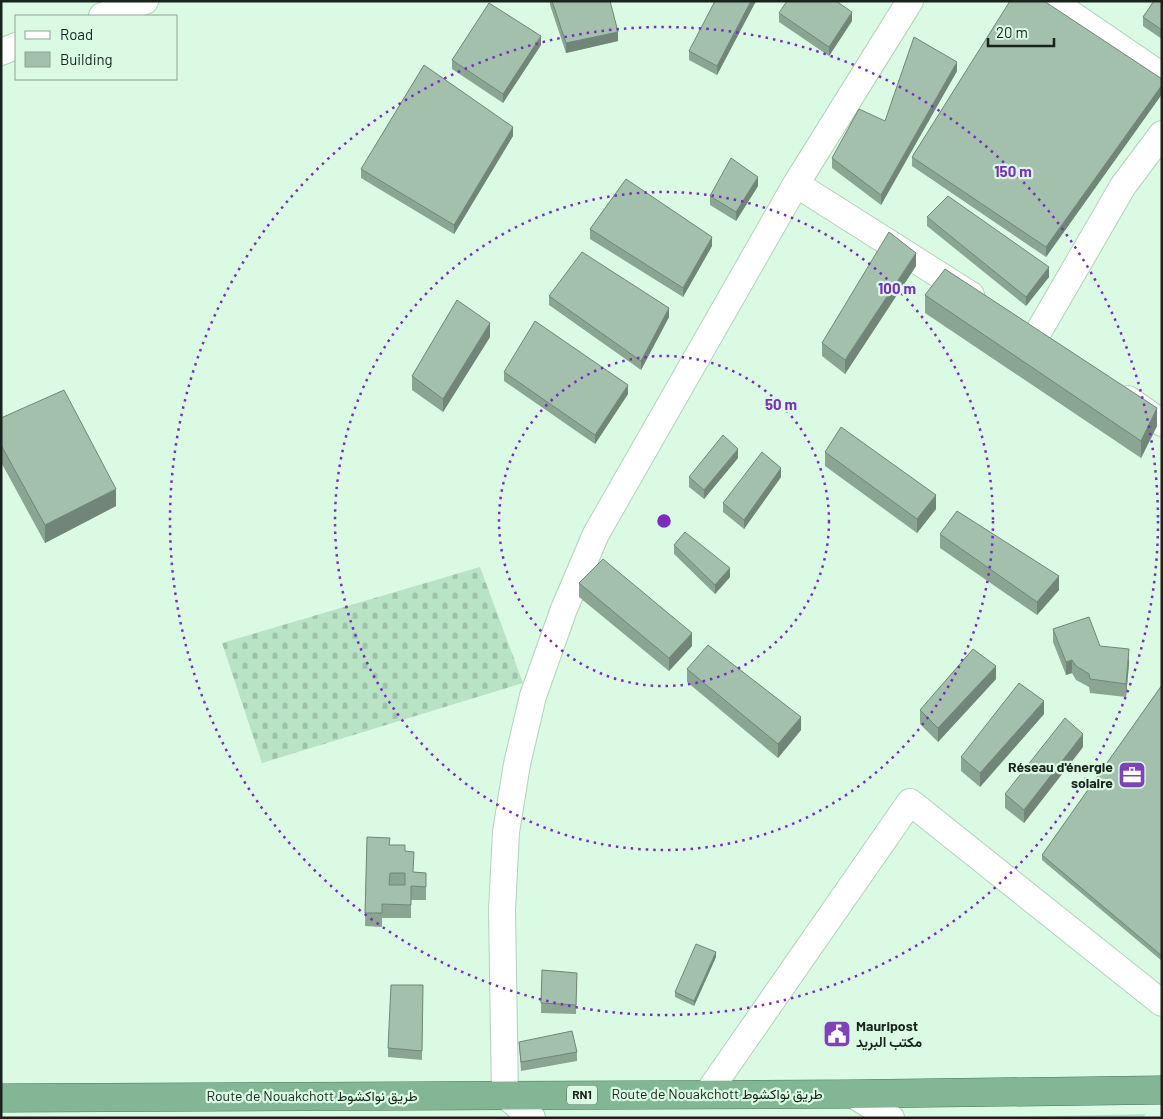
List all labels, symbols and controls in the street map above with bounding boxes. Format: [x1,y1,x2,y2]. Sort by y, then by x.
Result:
legend [15,15,178,80]
scale bar [988,15,1054,47]
text: 20 m [996,23,1028,41]
text: Road [60,25,93,43]
text: Building [60,50,113,68]
text: 150 m [994,162,1032,180]
text: 100 m [878,279,916,297]
text: 50 m [765,395,797,413]
centre of rings [655,512,673,530]
place label: Réseau d'énergie solaire [1008,758,1113,791]
office icon: Réseau d'énergie solaire [1117,760,1147,790]
place label: Mauripost مكتب البريد [856,1017,922,1051]
public building icon: Mauripost مكتب البريد [822,1019,852,1049]
street label: Route de Nouakchott طريق نواكشوط [611,1085,823,1103]
road number: RN1 [567,1086,597,1104]
street label: Route de Nouakchott طريق نواكشوط [206,1087,418,1105]

